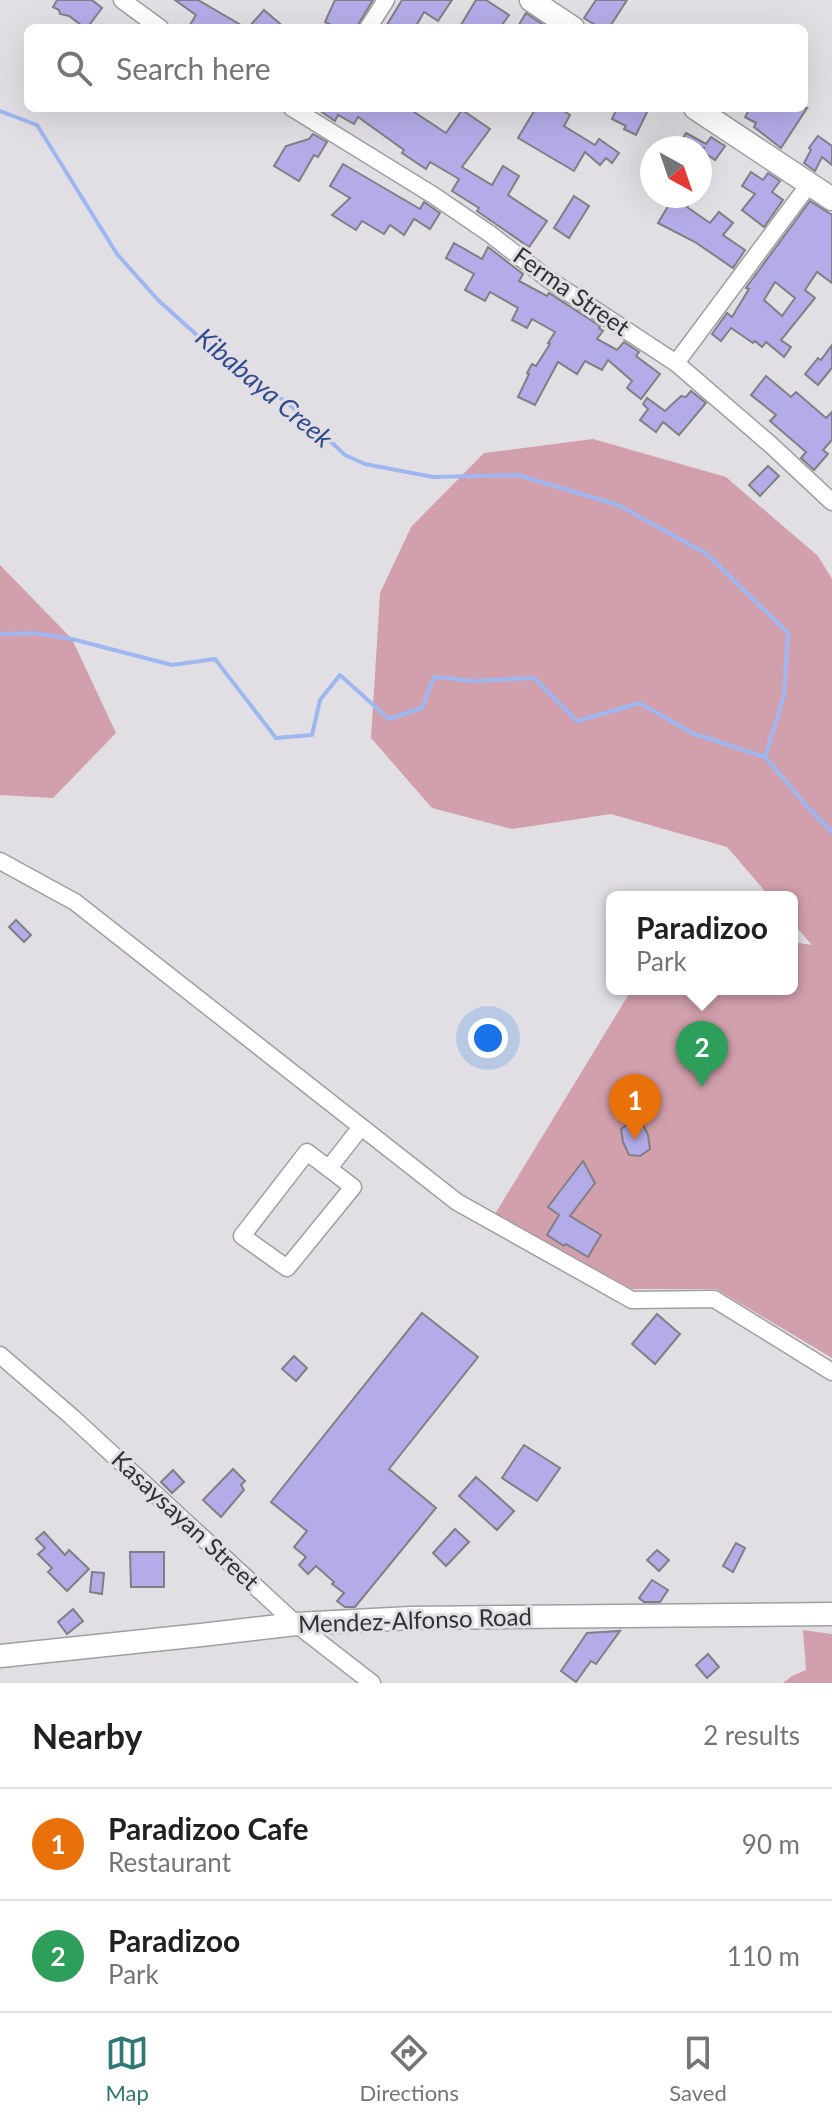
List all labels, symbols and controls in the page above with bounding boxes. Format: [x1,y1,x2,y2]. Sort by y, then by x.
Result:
search box [24,24,808,112]
icon: search [52,46,96,90]
text: Search here [116,50,271,86]
north arrow [640,136,712,208]
street label: Ferma Street [508,240,636,342]
water label: Kibabaya Creek [190,321,340,454]
popup [606,891,798,995]
text: Paradizoo [636,909,768,945]
text: Park [636,945,687,977]
your location [468,1018,508,1058]
pin: 2 [676,1021,728,1087]
pin: 1 [609,1074,661,1140]
street label: Kasaysayan Street [106,1444,266,1596]
street label: Mendez-Alfonso Road [298,1601,532,1638]
text: Nearby [32,1715,143,1756]
text: 2 results [703,1719,800,1751]
text: Paradizoo Cafe [108,1810,309,1846]
text: 1 [50,1828,66,1860]
text: 90 m [742,1828,800,1860]
text: Restaurant [108,1846,231,1878]
text: Paradizoo [108,1922,240,1958]
text: 2 [50,1940,66,1972]
text: 110 m [727,1940,800,1972]
text: Park [108,1958,159,1990]
tab: Map [105,2031,149,2106]
tab: Directions [360,2031,459,2106]
tab: Saved [669,2031,727,2106]

